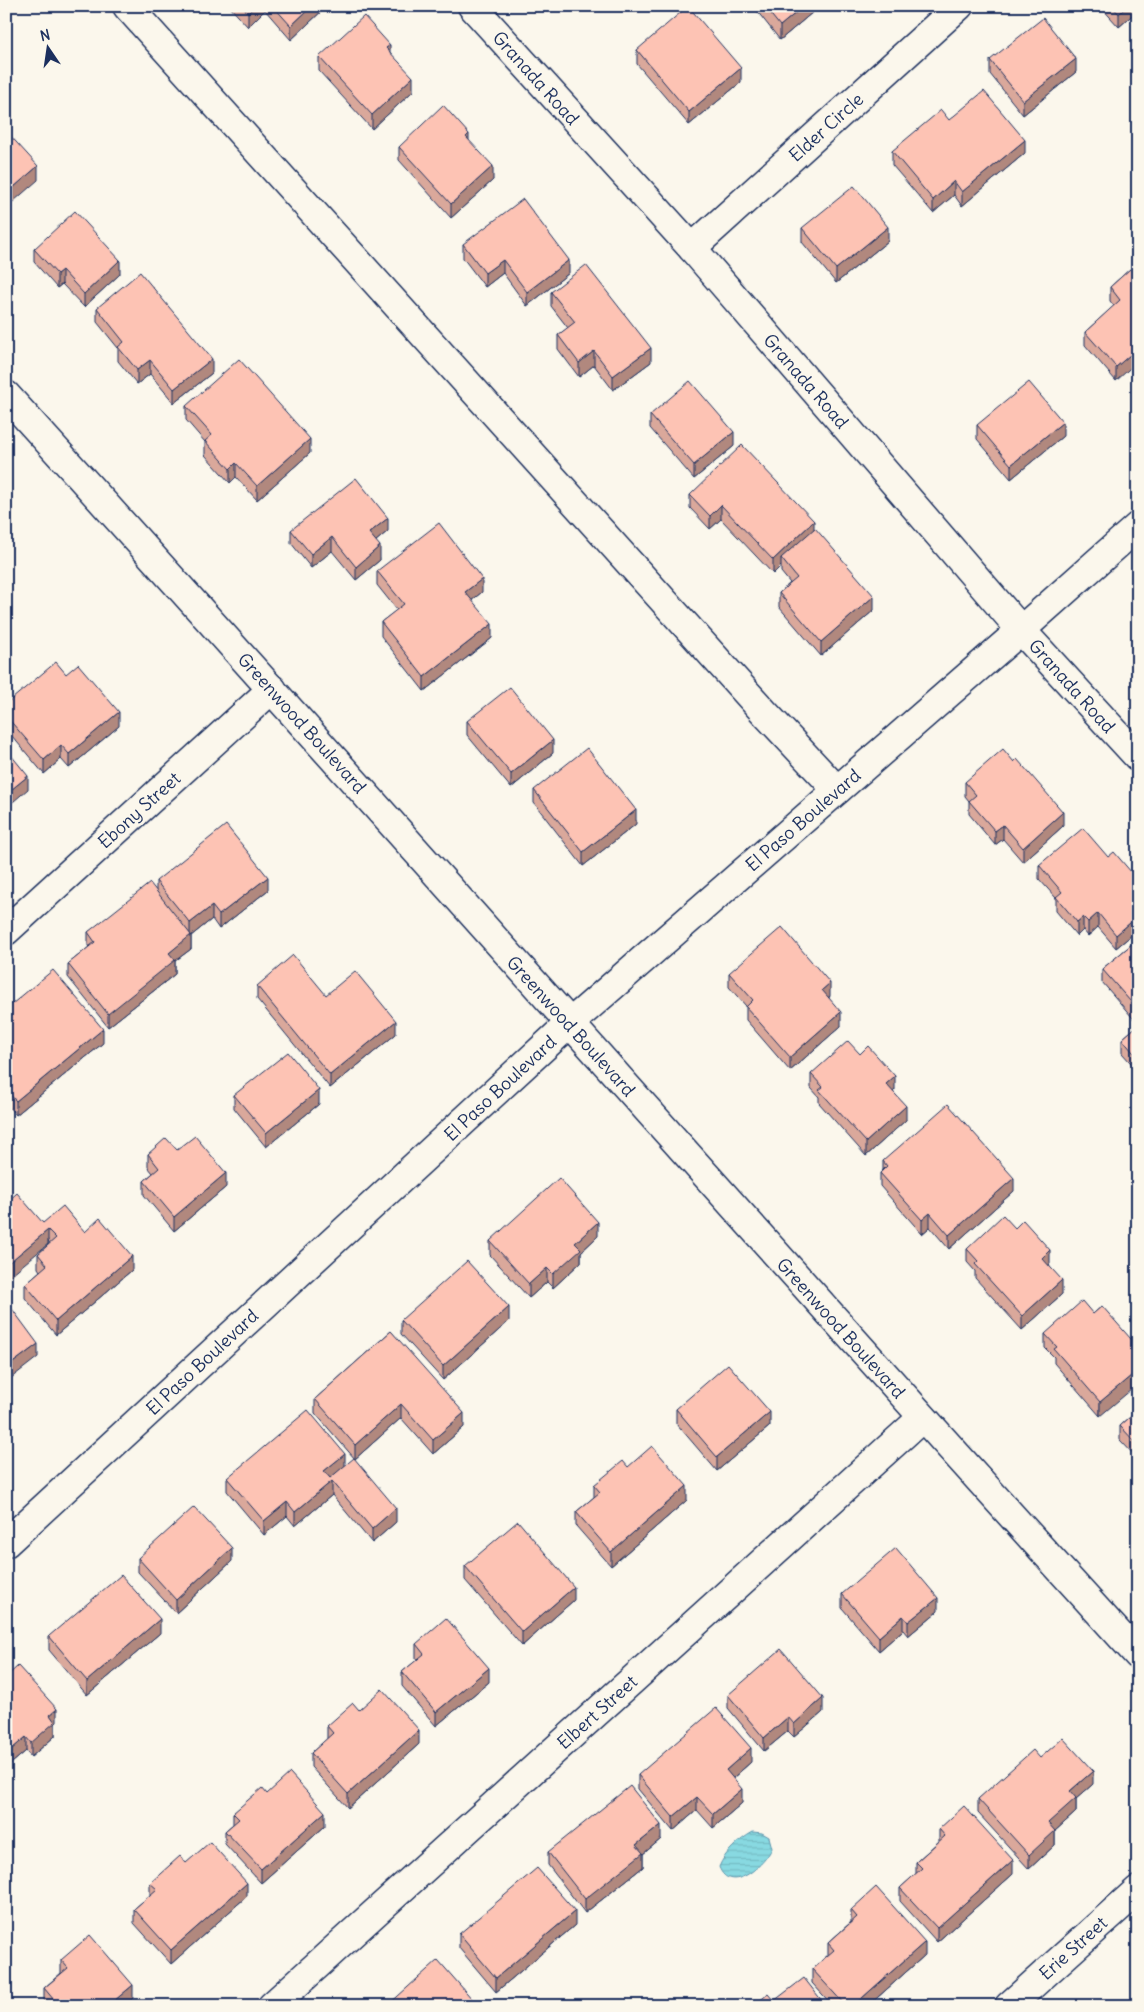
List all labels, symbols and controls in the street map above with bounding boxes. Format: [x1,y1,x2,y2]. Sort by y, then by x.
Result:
north arrow [22,22,72,72]
text: N [38,25,52,45]
street label: Granada Road [488,26,584,130]
street label: Elder Circle [784,88,868,166]
street label: Granada Road [758,329,854,434]
street label: Granada Road [1024,634,1120,738]
street label: Greenwood Boulevard [233,648,372,798]
street label: El Paso Boulevard [741,763,866,876]
street label: Ebony Street [93,767,185,853]
street label: Greenwood Boulevard [502,951,641,1101]
street label: El Paso Boulevard [439,1030,561,1146]
street label: Greenwood Boulevard [772,1253,911,1403]
street label: El Paso Boulevard [141,1304,263,1420]
street label: Elbert Street [552,1670,642,1754]
street label: Erie Street [1034,1911,1112,1985]

